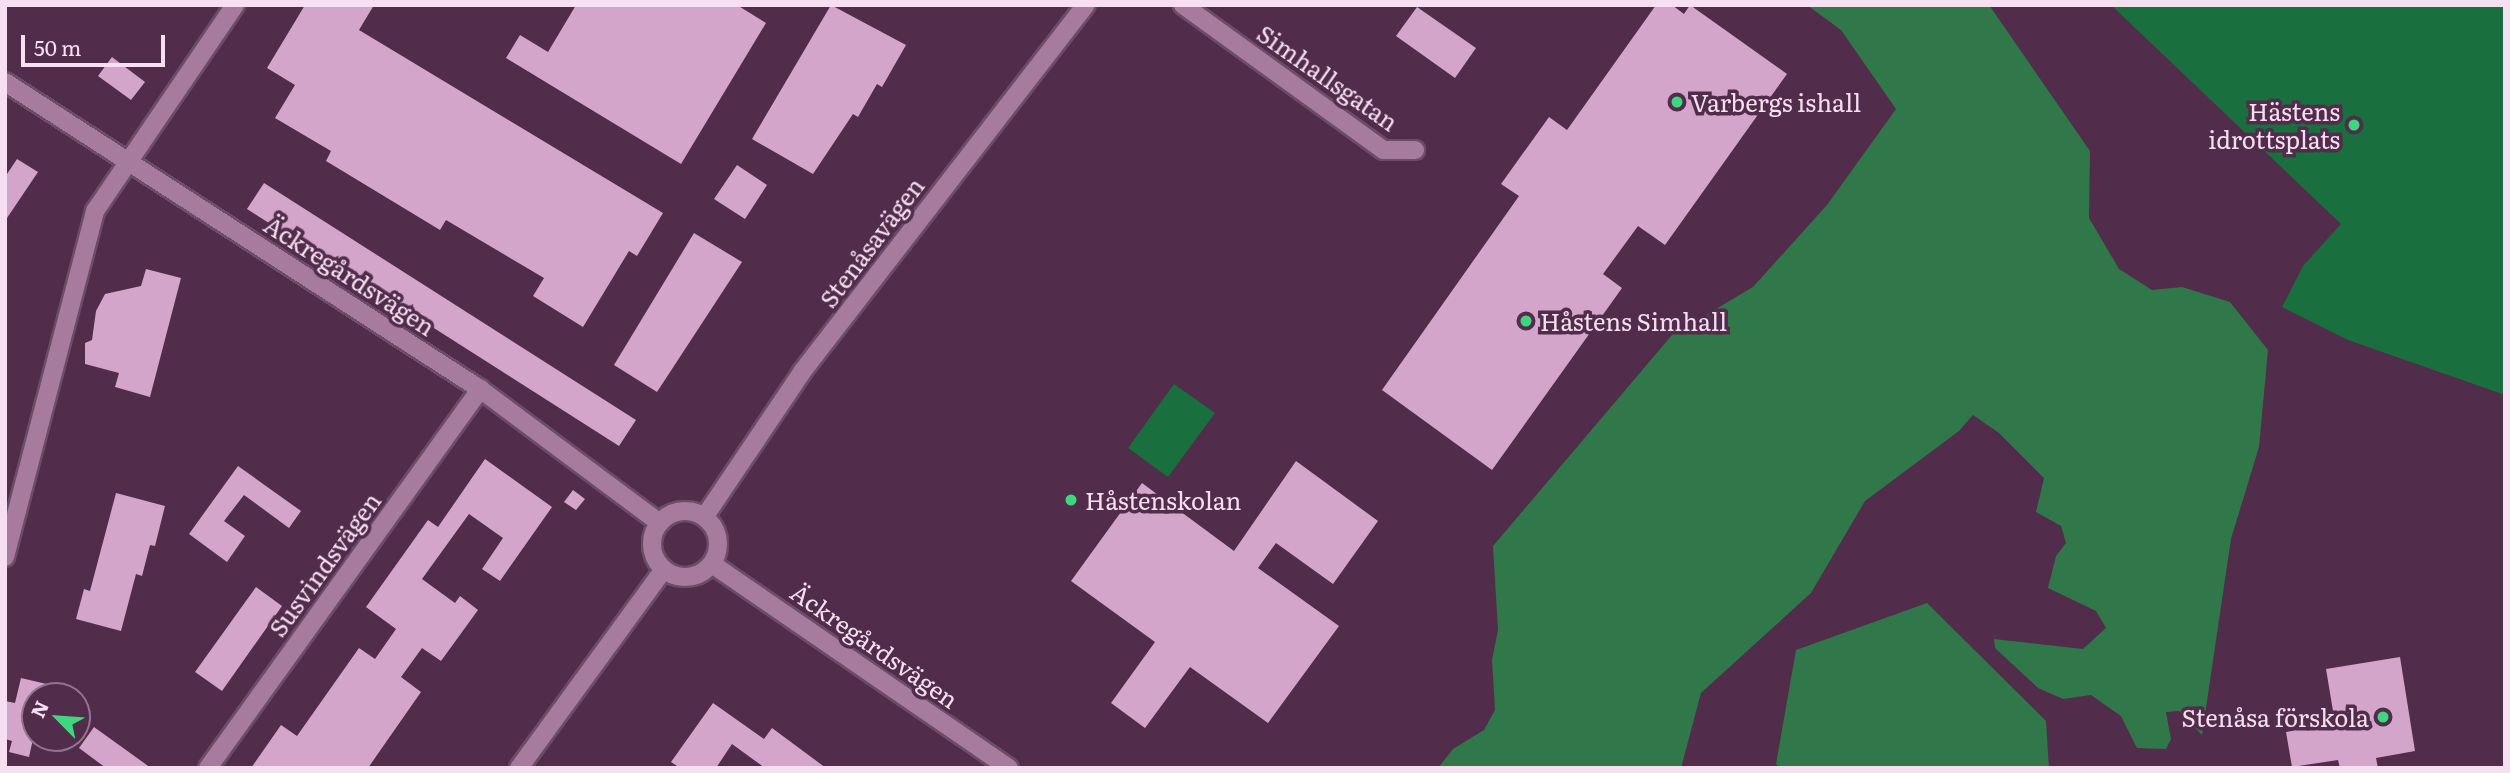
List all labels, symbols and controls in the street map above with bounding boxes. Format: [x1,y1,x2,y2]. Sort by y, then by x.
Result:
street label: Simhallsgatan [1252,18,1404,136]
scale bar [24,21,168,65]
text: 50 m [34,31,81,62]
place label: Varbergs ishall [1691,88,1861,116]
marker: Varbergs ishall [1669,94,1685,110]
place label: Hästens idrottsplats [2208,97,2340,153]
marker: Hästens idrottsplats [2346,117,2362,133]
street label: Stenåsavägen [813,171,929,313]
street label: Äckregårdsvägen [259,209,441,341]
place label: Håstens Simhall [1540,307,1727,335]
marker: Håstens Simhall [1518,313,1534,329]
street label: Susvindsvägen [262,486,386,642]
place label: Håstenskolan [1085,486,1241,514]
marker: Håstenskolan [1063,492,1079,508]
street label: Äckregårdsvägen [786,577,964,713]
north arrow [21,682,91,752]
text: N [23,696,55,722]
place label: Stenåsa förskola [2182,703,2369,731]
marker: Stenåsa förskola [2375,709,2391,725]

